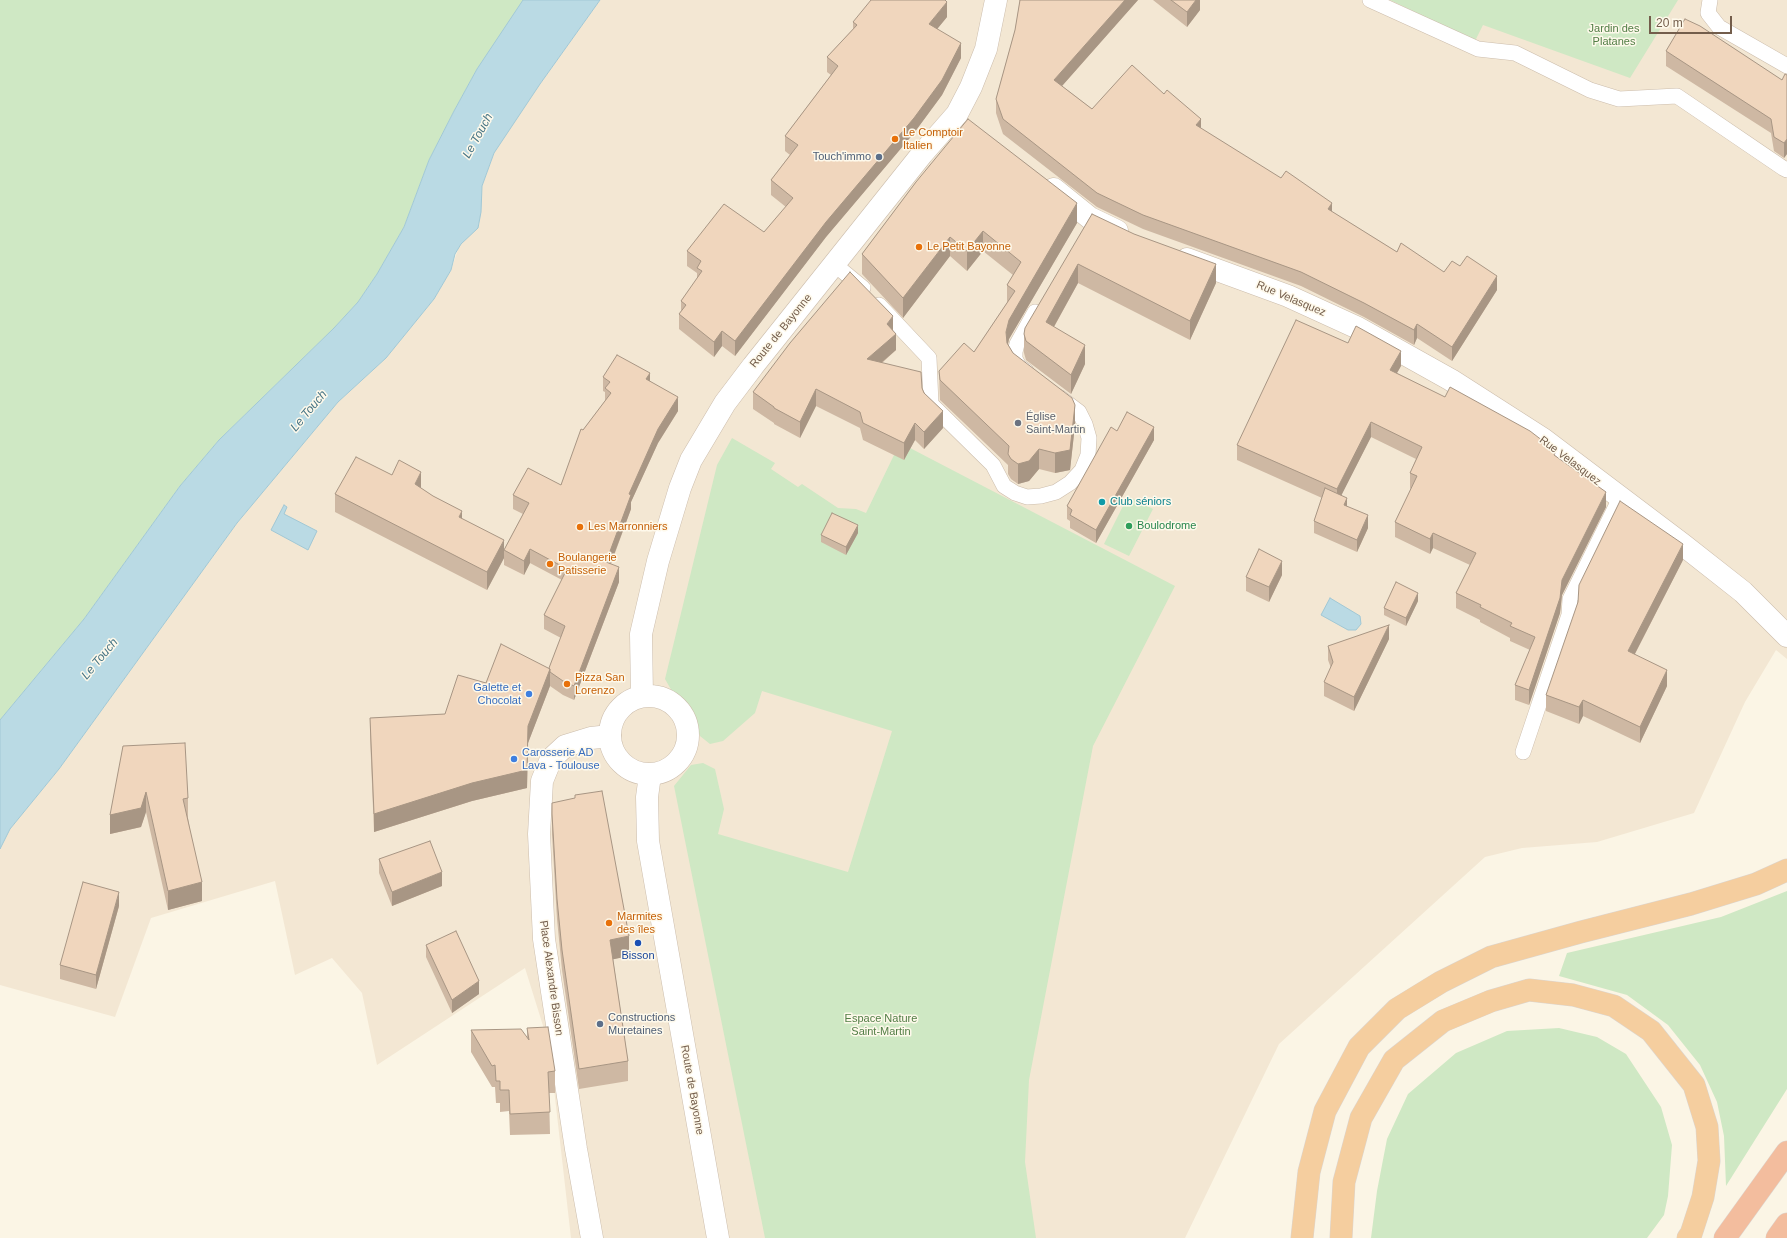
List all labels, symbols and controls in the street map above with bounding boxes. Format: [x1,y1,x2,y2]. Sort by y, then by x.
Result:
scale bar [1651,8,1734,34]
text: 20 m [1656,16,1683,30]
park label: Jardin des Platanes [1589,22,1639,48]
water label: Le Touch [460,111,496,161]
place label: Le Comptoir Italien [903,126,963,152]
marker: Le Comptoir Italien [890,134,900,144]
place label: Touch'immo [813,150,871,164]
marker: Touch'immo [874,152,884,162]
place label: Le Petit Bayonne [927,240,1011,254]
marker: Le Petit Bayonne [914,242,924,252]
street label: Rue Velasquez [1254,278,1328,320]
street label: Route de Bayonne [747,291,815,371]
water label: Le Touch [288,388,330,434]
place label: Église Saint-Martin [1026,410,1085,436]
marker: Église Saint-Martin [1013,418,1023,428]
street label: Rue Velasquez [1536,433,1604,489]
place label: Club séniors [1110,495,1171,509]
marker: Club séniors [1097,497,1107,507]
place label: Boulodrome [1137,519,1196,533]
place label: Les Marronniers [588,520,667,534]
marker: Boulodrome [1124,521,1134,531]
marker: Les Marronniers [575,522,585,532]
place label: Boulangerie Patisserie [558,551,617,577]
marker: Boulangerie Patisserie [545,559,555,569]
water label: Le Touch [79,636,121,682]
place label: Pizza San Lorenzo [575,671,625,697]
marker: Pizza San Lorenzo [562,679,572,689]
place label: Galette et Chocolat [473,681,521,707]
marker: Galette et Chocolat [524,689,534,699]
place label: Carosserie AD Lava - Toulouse [522,746,600,772]
marker: Carosserie AD Lava - Toulouse [509,754,519,764]
place label: Marmites des îles [617,910,662,936]
marker: Marmites des îles [604,918,614,928]
street label: Place Alexandre Bisson [536,920,566,1036]
marker: Bisson [633,938,643,948]
place label: Bisson [621,949,655,963]
place label: Constructions Muretaines [608,1011,675,1037]
park label: Espace Nature Saint-Martin [845,1012,917,1038]
marker: Constructions Muretaines [595,1019,605,1029]
street label: Route de Bayonne [678,1044,706,1136]

